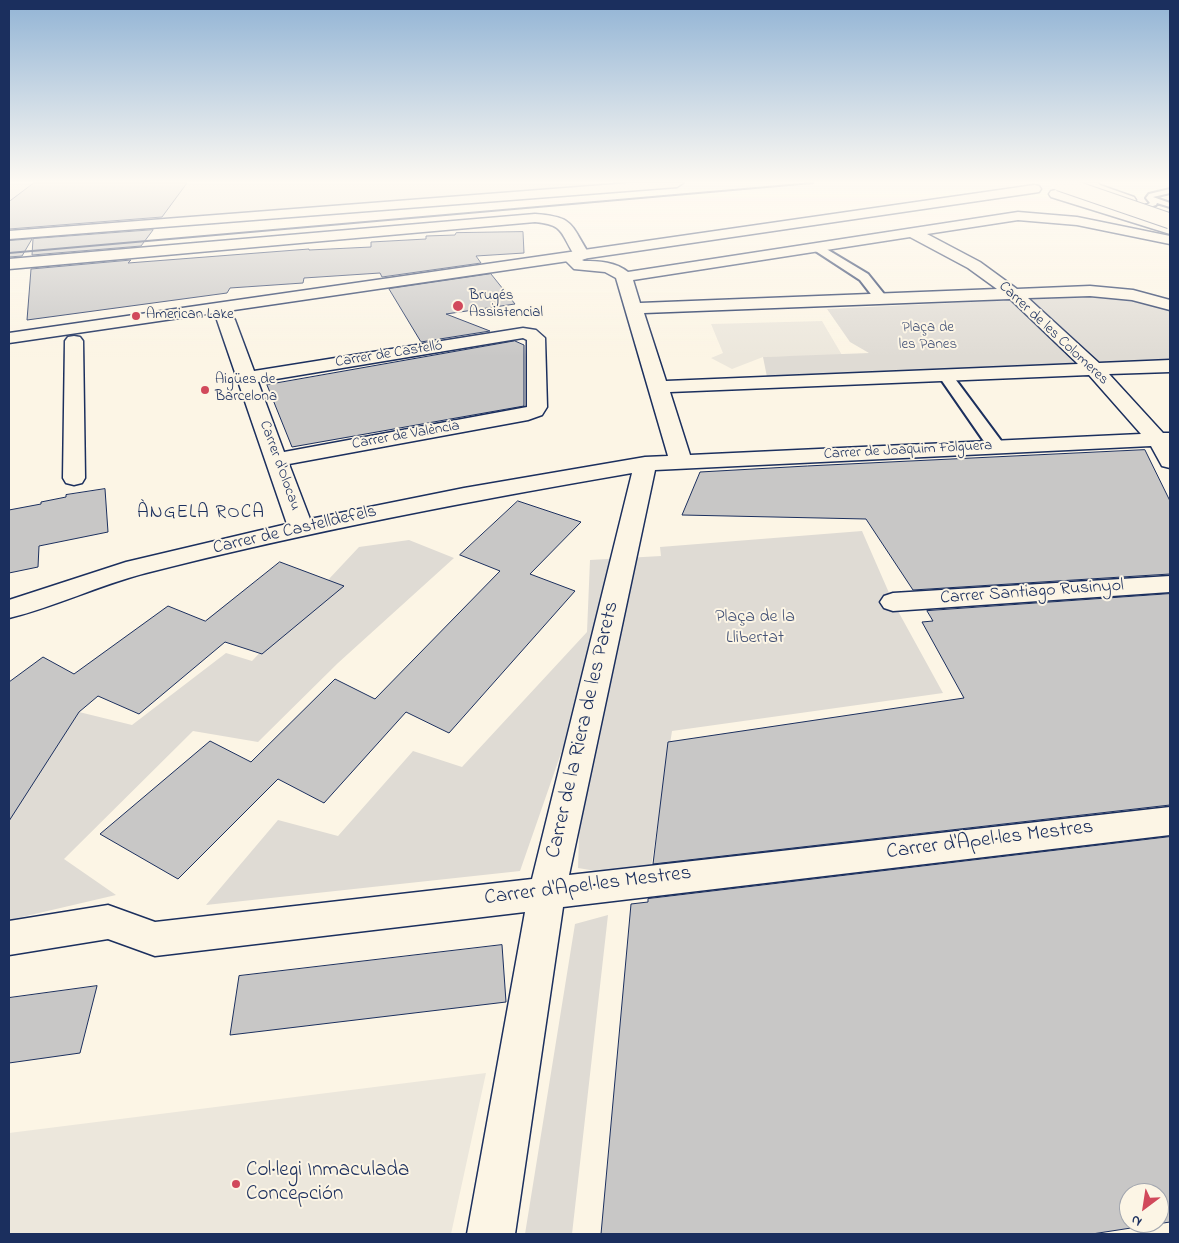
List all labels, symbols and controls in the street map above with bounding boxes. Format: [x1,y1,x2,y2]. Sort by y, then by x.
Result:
street label: Carrer de les Colomeres [994,278,1112,390]
place label: Brugés Assistencial [469,288,543,323]
marker: Brugés Assistencial [451,299,465,313]
place label: American Lake [146,307,234,325]
marker: American Lake [130,310,142,322]
park label: Plaça de les Panes [899,320,957,355]
street label: Carrer de Castelló [334,338,444,372]
place label: Aigües de Barcelona [215,372,277,407]
marker: Aigües de Barcelona [199,384,211,396]
street label: Carrer de València [351,418,461,454]
street label: Carrer d'Olocau [254,419,304,513]
street label: Carrer de Joaquim Folguera [823,438,993,464]
street label: Carrer de Castelldefels [211,502,379,560]
district label: ÀNGELA ROCA [136,503,266,525]
street label: Carrer Santiago Rusinyol [940,576,1124,610]
street label: Carrer de la Riera de les Parets [542,599,626,861]
park label: Plaça de la Llibertat [715,607,795,650]
street label: Carrer d'Apel·les Mestres [885,816,1095,866]
street label: Carrer d'Apel·les Mestres [483,862,693,912]
place label: Col·legi Inmaculada Concepción [246,1159,409,1209]
marker: Col·legi Inmaculada Concepción [230,1178,242,1190]
north arrow [1119,1183,1169,1233]
text: N [1127,1209,1146,1232]

